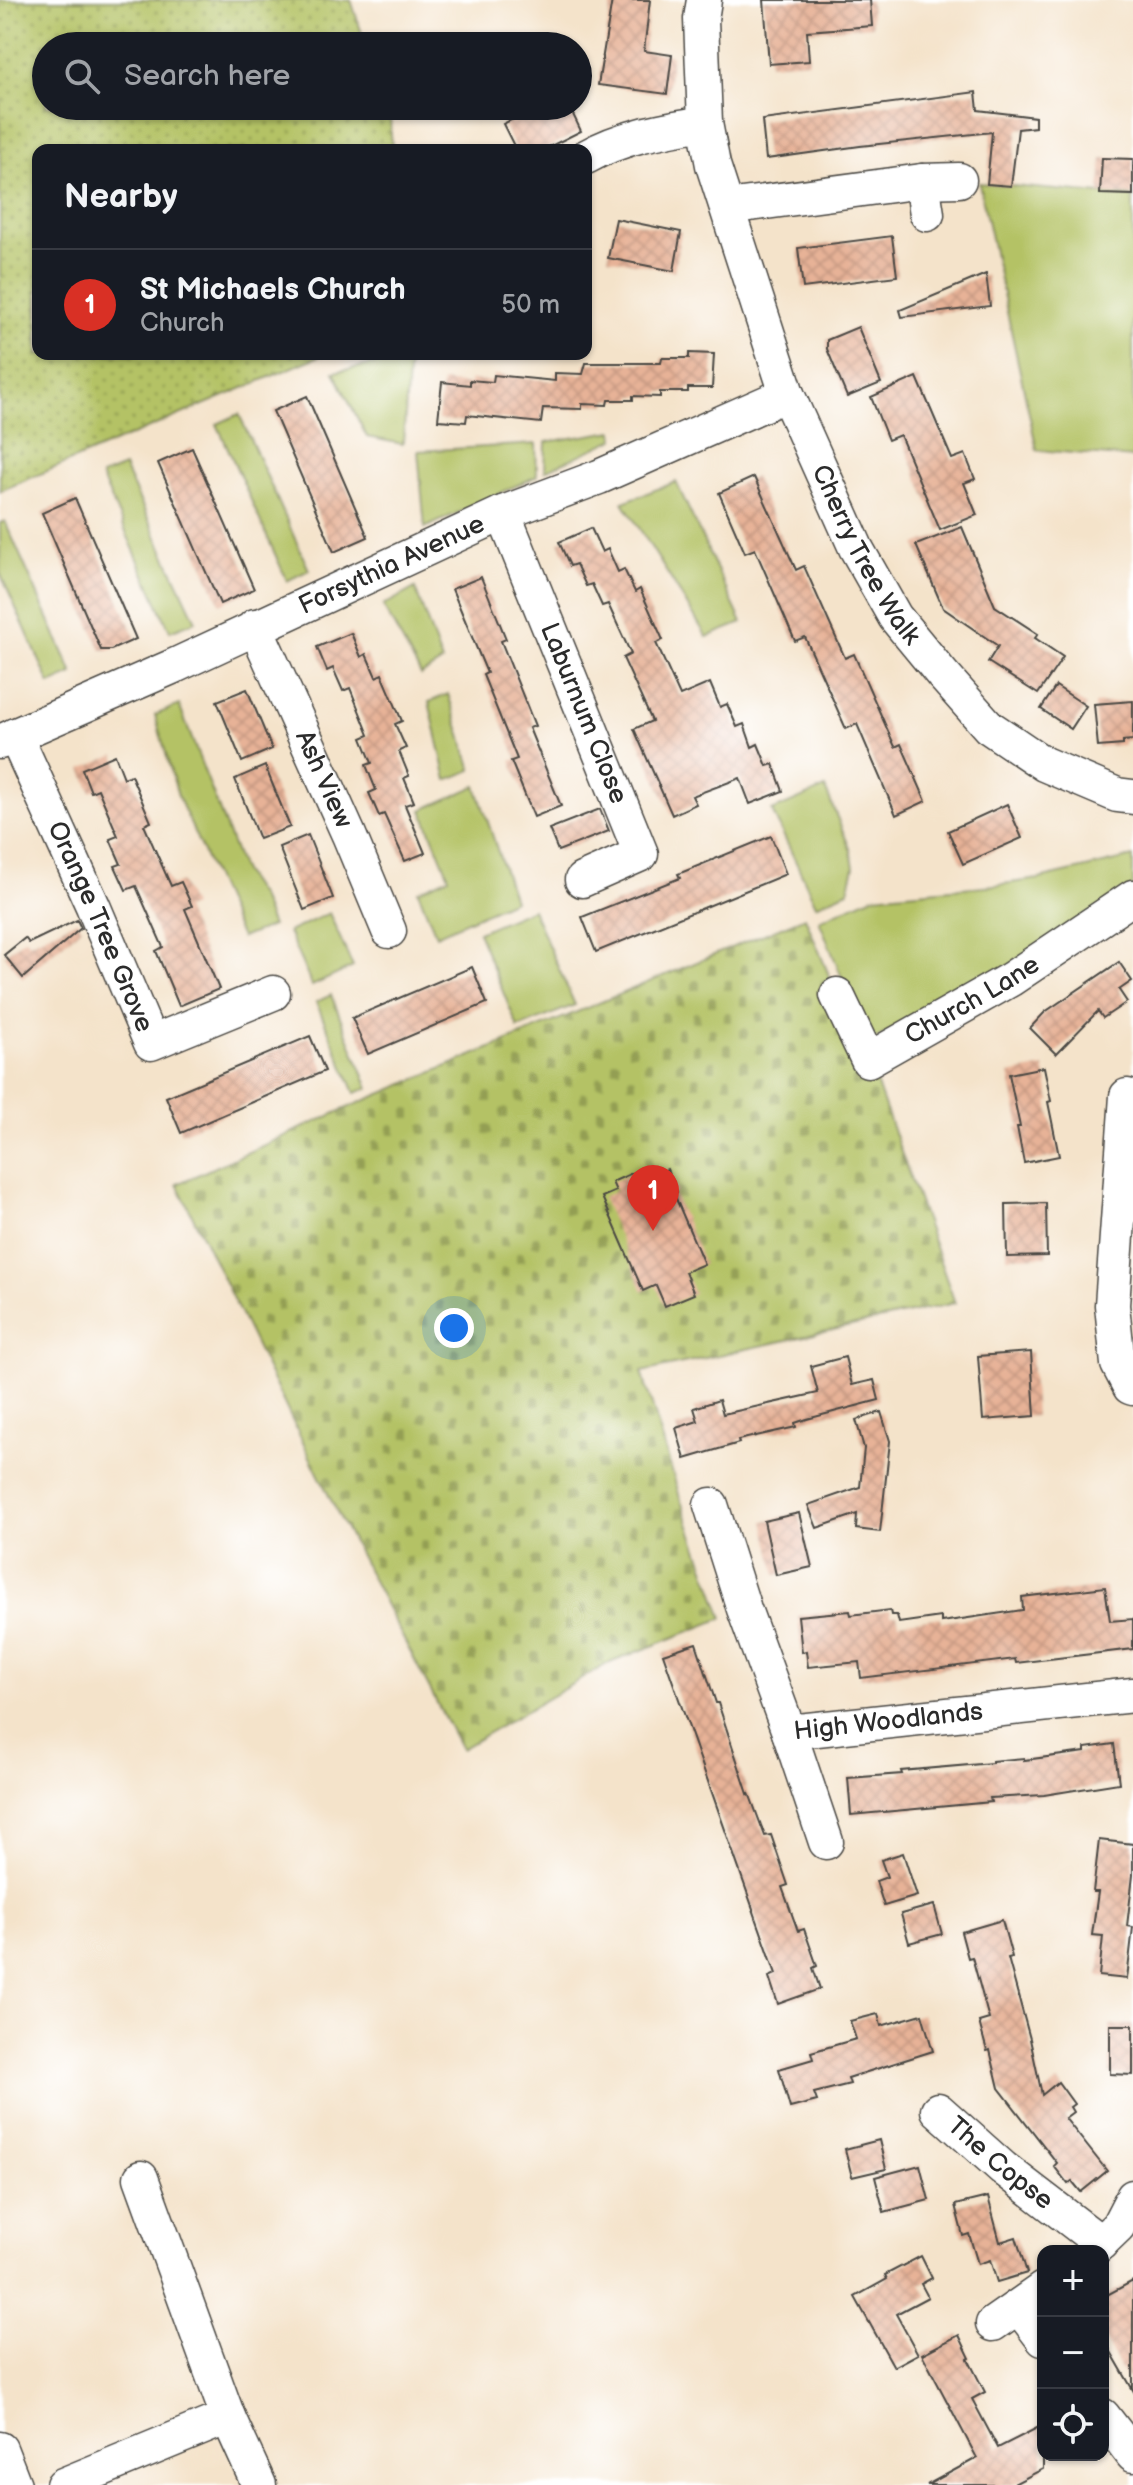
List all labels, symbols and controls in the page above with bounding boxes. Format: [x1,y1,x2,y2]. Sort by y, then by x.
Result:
search box [32,32,592,120]
icon: search [60,54,104,98]
text: Search here [124,58,290,94]
text: Nearby [64,176,178,217]
text: St Michaels Church [140,272,406,308]
text: 1 [85,290,95,321]
text: 50 m [501,290,560,321]
text: Church [140,308,224,339]
street label: Cherry Tree Walk [805,460,927,651]
street label: Forsythia Avenue [294,508,490,621]
street label: Laburnum Close [534,618,634,808]
street label: Ash View [289,726,359,833]
street label: Orange Tree Grove [41,817,160,1037]
street label: Church Lane [899,949,1045,1051]
pin: 1 [627,1165,679,1231]
your location [434,1308,474,1348]
street label: High Woodlands [792,1696,985,1747]
street label: The Copse [941,2110,1059,2216]
map controls [1037,2245,1109,2461]
button: + [1037,2245,1109,2317]
button: − [1037,2317,1109,2389]
button: locate [1037,2389,1109,2461]

